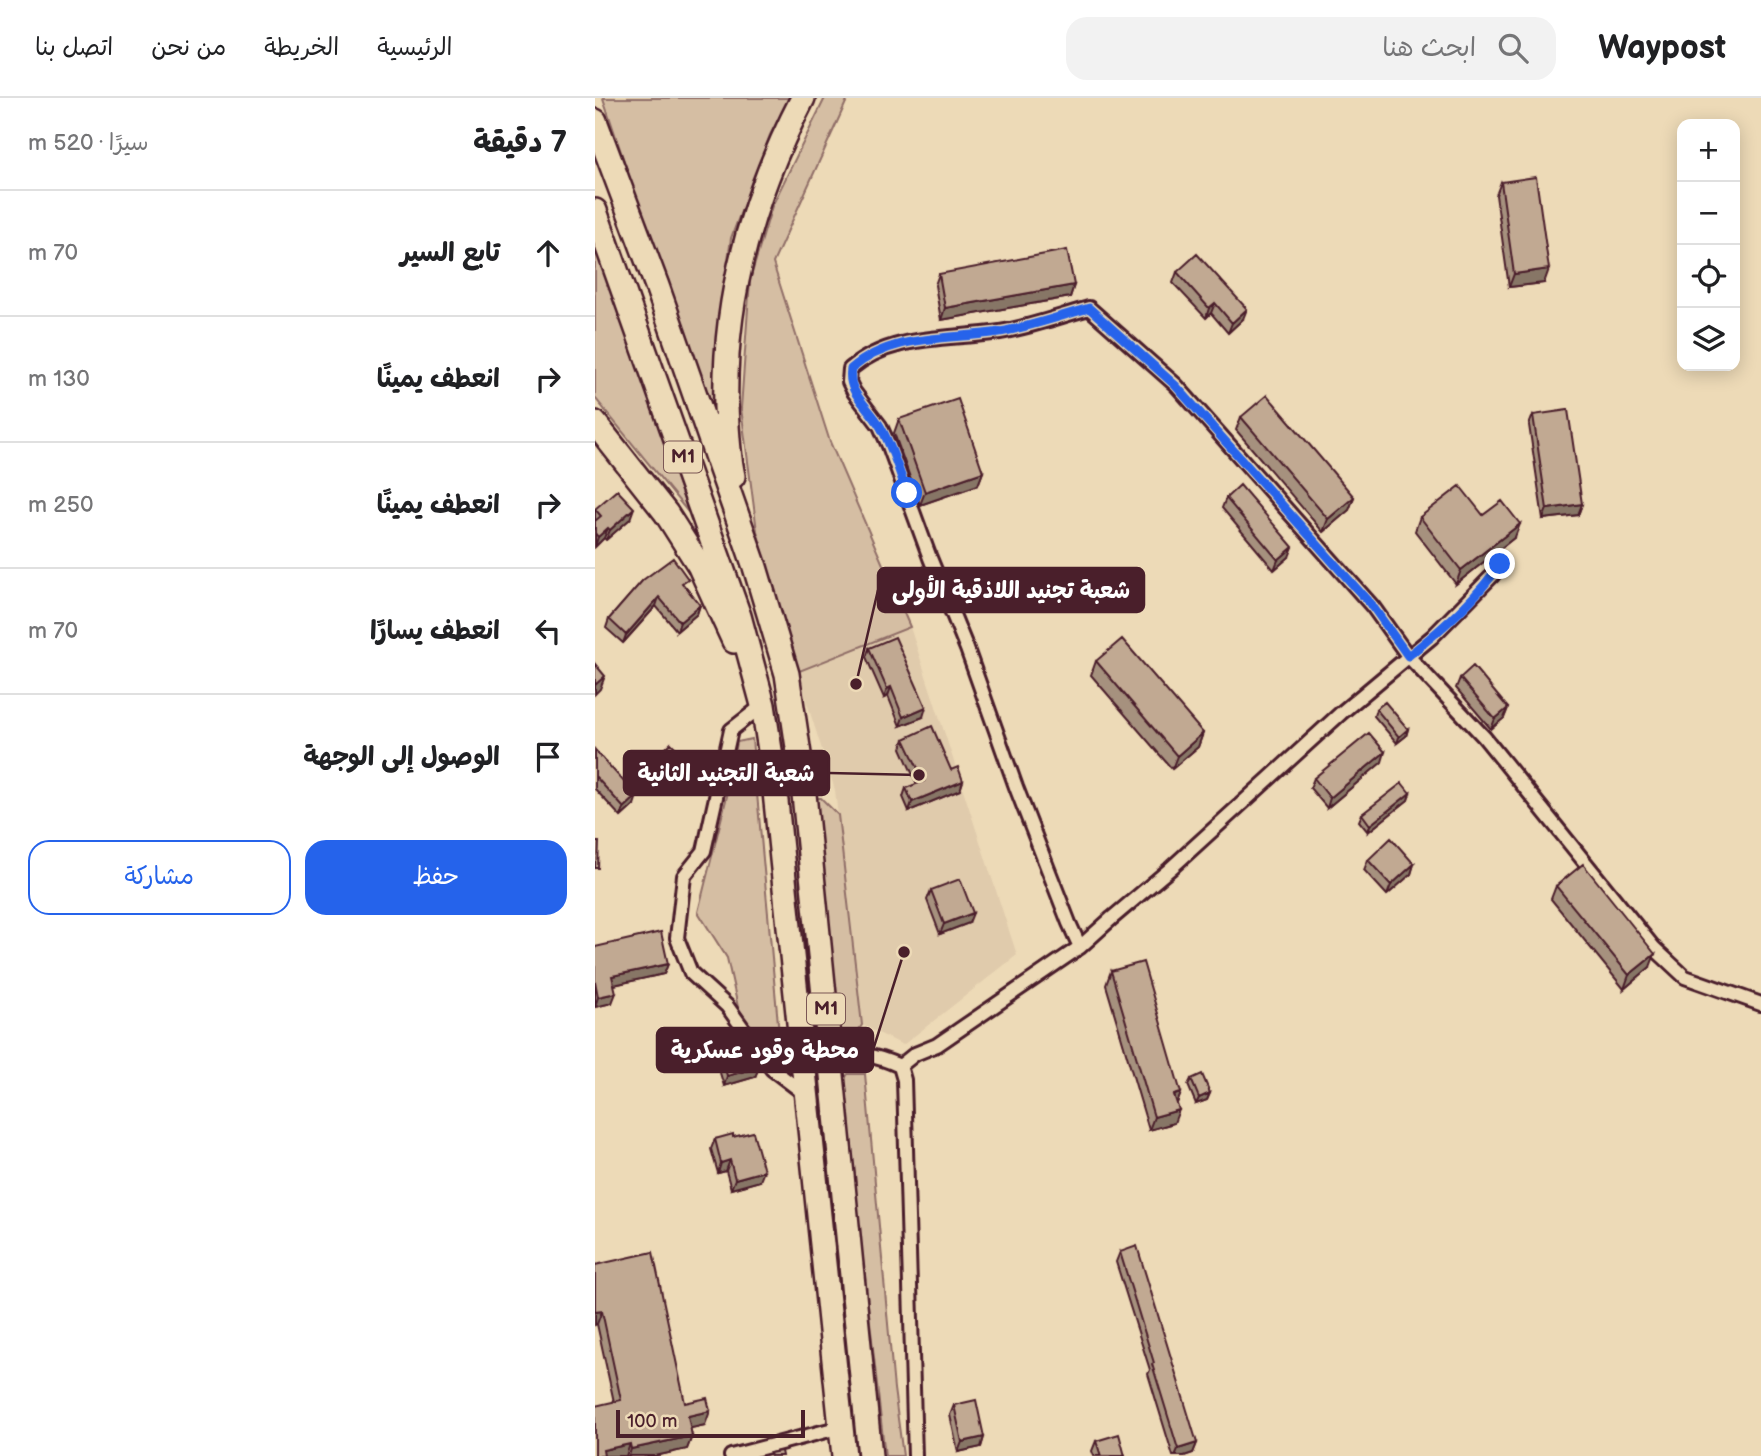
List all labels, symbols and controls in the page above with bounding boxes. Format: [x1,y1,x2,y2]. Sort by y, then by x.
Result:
search box [1066,17,1556,80]
text: Waypost [1598,28,1726,68]
icon: search [1494,29,1532,67]
text: اتصل بنا [35,33,113,62]
text: من نحن [151,33,226,62]
text: الخريطة [264,33,339,62]
text: الرئيسية [377,33,453,62]
text: ابحث هنا [1382,33,1476,64]
map controls [1677,119,1740,371]
button: + [1677,119,1740,182]
text: 7 دقيقة [473,125,567,161]
text: سيرًا · 520 m [28,129,149,157]
button: − [1677,182,1740,245]
icon: ahead [529,234,567,272]
text: تابع السير [400,238,500,269]
text: 70 m [28,239,78,267]
button: locate [1677,245,1740,308]
button: layers [1677,308,1740,371]
icon: right [529,360,567,398]
text: انعطف يمينًا [377,364,500,395]
text: 130 m [28,365,90,393]
road number: M1 [664,442,702,472]
route start [891,477,922,508]
icon: right [529,486,567,524]
text: انعطف يمينًا [377,490,500,521]
text: 250 m [28,491,94,519]
route end [1484,548,1515,579]
callout: شعبة تجنيد اللاذقية الأولى [878,568,1144,612]
text: شعبة تجنيد اللاذقية الأولى [892,574,1130,606]
icon: left [529,612,567,650]
text: انعطف يسارًا [370,616,500,647]
text: 70 m [28,617,78,645]
icon: arrive [529,738,567,776]
text: الوصول إلى الوجهة [303,742,500,773]
callout: شعبة التجنيد الثانية [624,751,829,795]
text: شعبة التجنيد الثانية [637,760,815,788]
button: مشاركة [28,840,291,915]
button: حفظ [305,840,567,915]
road number: M1 [807,994,845,1024]
callout: محطة وقود عسكرية [657,1028,873,1072]
text: محطة وقود عسكرية [671,1037,859,1065]
scale bar [616,1407,805,1439]
text: 100 m [627,1410,678,1433]

